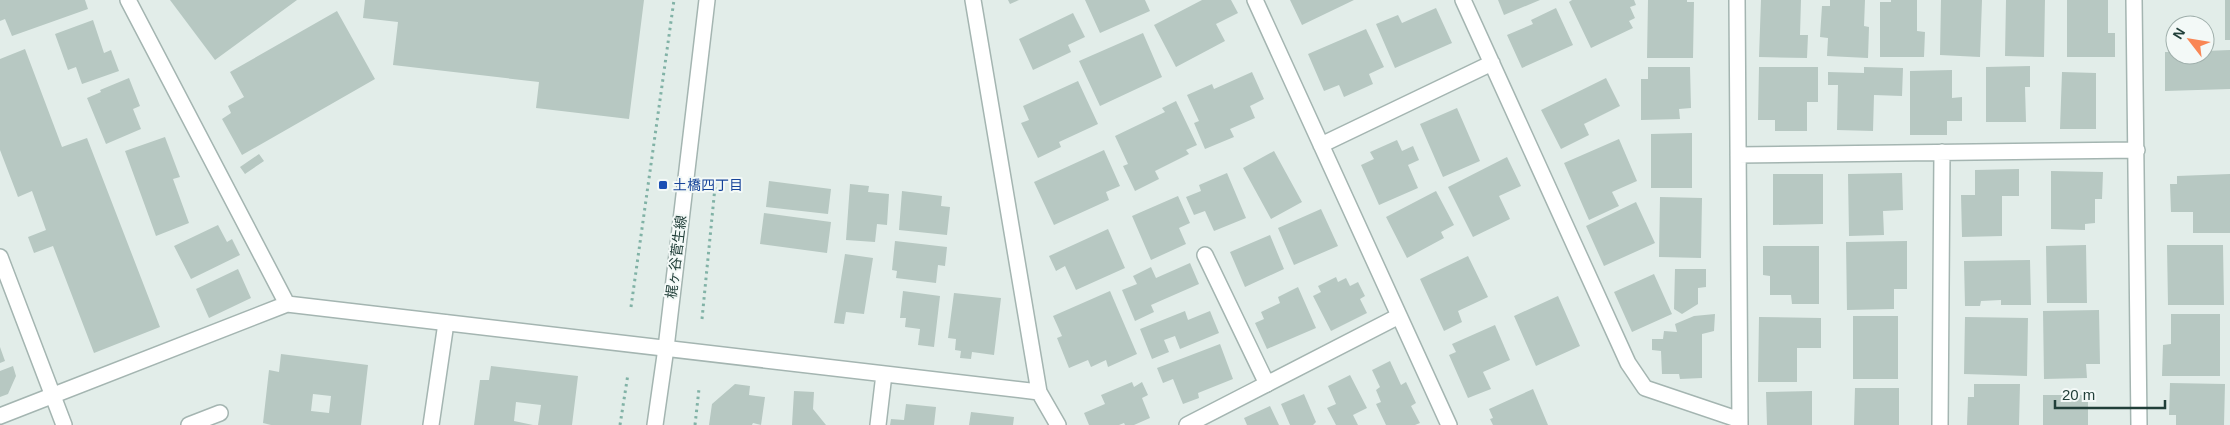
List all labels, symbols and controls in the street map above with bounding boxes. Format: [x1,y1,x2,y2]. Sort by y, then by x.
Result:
north arrow [2165,15,2215,65]
text: N [2169,25,2188,42]
place label: 土橋四丁目 [673,177,743,193]
marker: 土橋四丁目 [657,179,669,191]
street label: 梶ヶ谷菅生線 [663,214,689,300]
scale bar [2055,378,2165,410]
text: 20 m [2062,386,2095,403]

